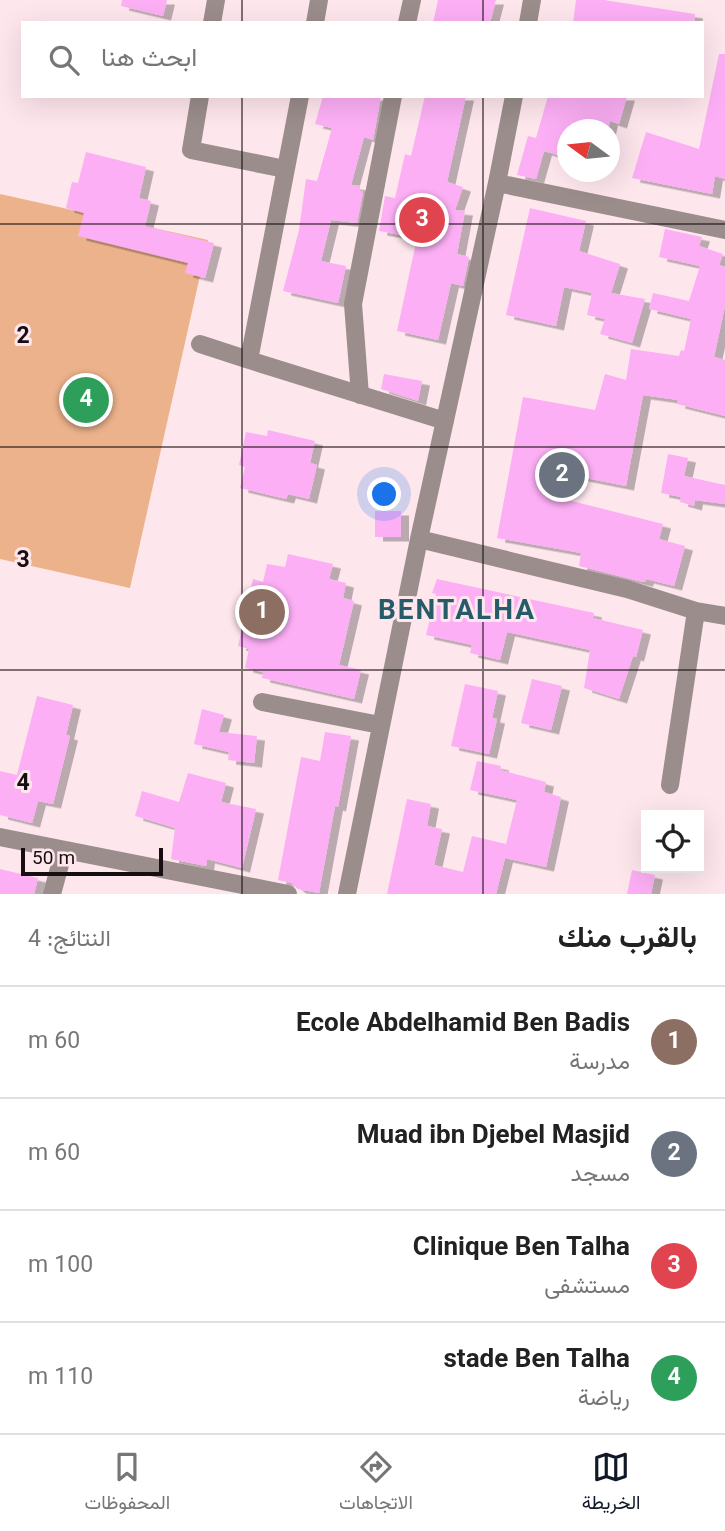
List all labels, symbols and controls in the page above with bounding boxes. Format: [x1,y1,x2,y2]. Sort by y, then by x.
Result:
search box [21,21,704,98]
text: ابحث هنا [101,39,197,80]
icon: search [45,41,83,79]
north arrow [557,119,620,182]
pin: 3 [399,194,445,246]
text: 2 [16,319,30,355]
pin: 4 [63,374,109,426]
pin: 2 [539,449,585,501]
your location [367,477,401,511]
text: 3 [16,543,30,579]
pin: 1 [239,586,285,638]
district label: BENTALHA [378,590,536,634]
text: 4 [16,766,30,802]
map controls [641,810,704,873]
button: locate [641,810,704,873]
scale bar [21,845,163,877]
text: 50 m [32,845,75,874]
text: بالقرب منك [558,916,697,963]
text: النتائج: 4 [28,922,111,958]
text: Ecole Abdelhamid Ben Badis [296,1004,630,1045]
text: 60 m [28,1024,80,1060]
text: 1 [667,1024,681,1060]
text: مدرسة [569,1045,630,1081]
text: Muad ibn Djebel Masjid [357,1116,630,1157]
text: 60 m [28,1136,80,1172]
text: 2 [667,1136,681,1172]
text: مسجد [570,1157,630,1193]
text: Clinique Ben Talha [413,1228,630,1269]
text: 100 m [28,1248,93,1284]
text: 3 [667,1248,681,1284]
text: مستشفى [544,1269,630,1305]
text: stade Ben Talha [444,1340,630,1381]
text: 110 m [28,1360,93,1396]
text: 4 [667,1360,681,1396]
text: رياضة [578,1381,630,1417]
tab: المحفوظات [85,1448,170,1519]
tab: الاتجاهات [339,1448,413,1519]
tab: الخريطة [582,1448,641,1519]

